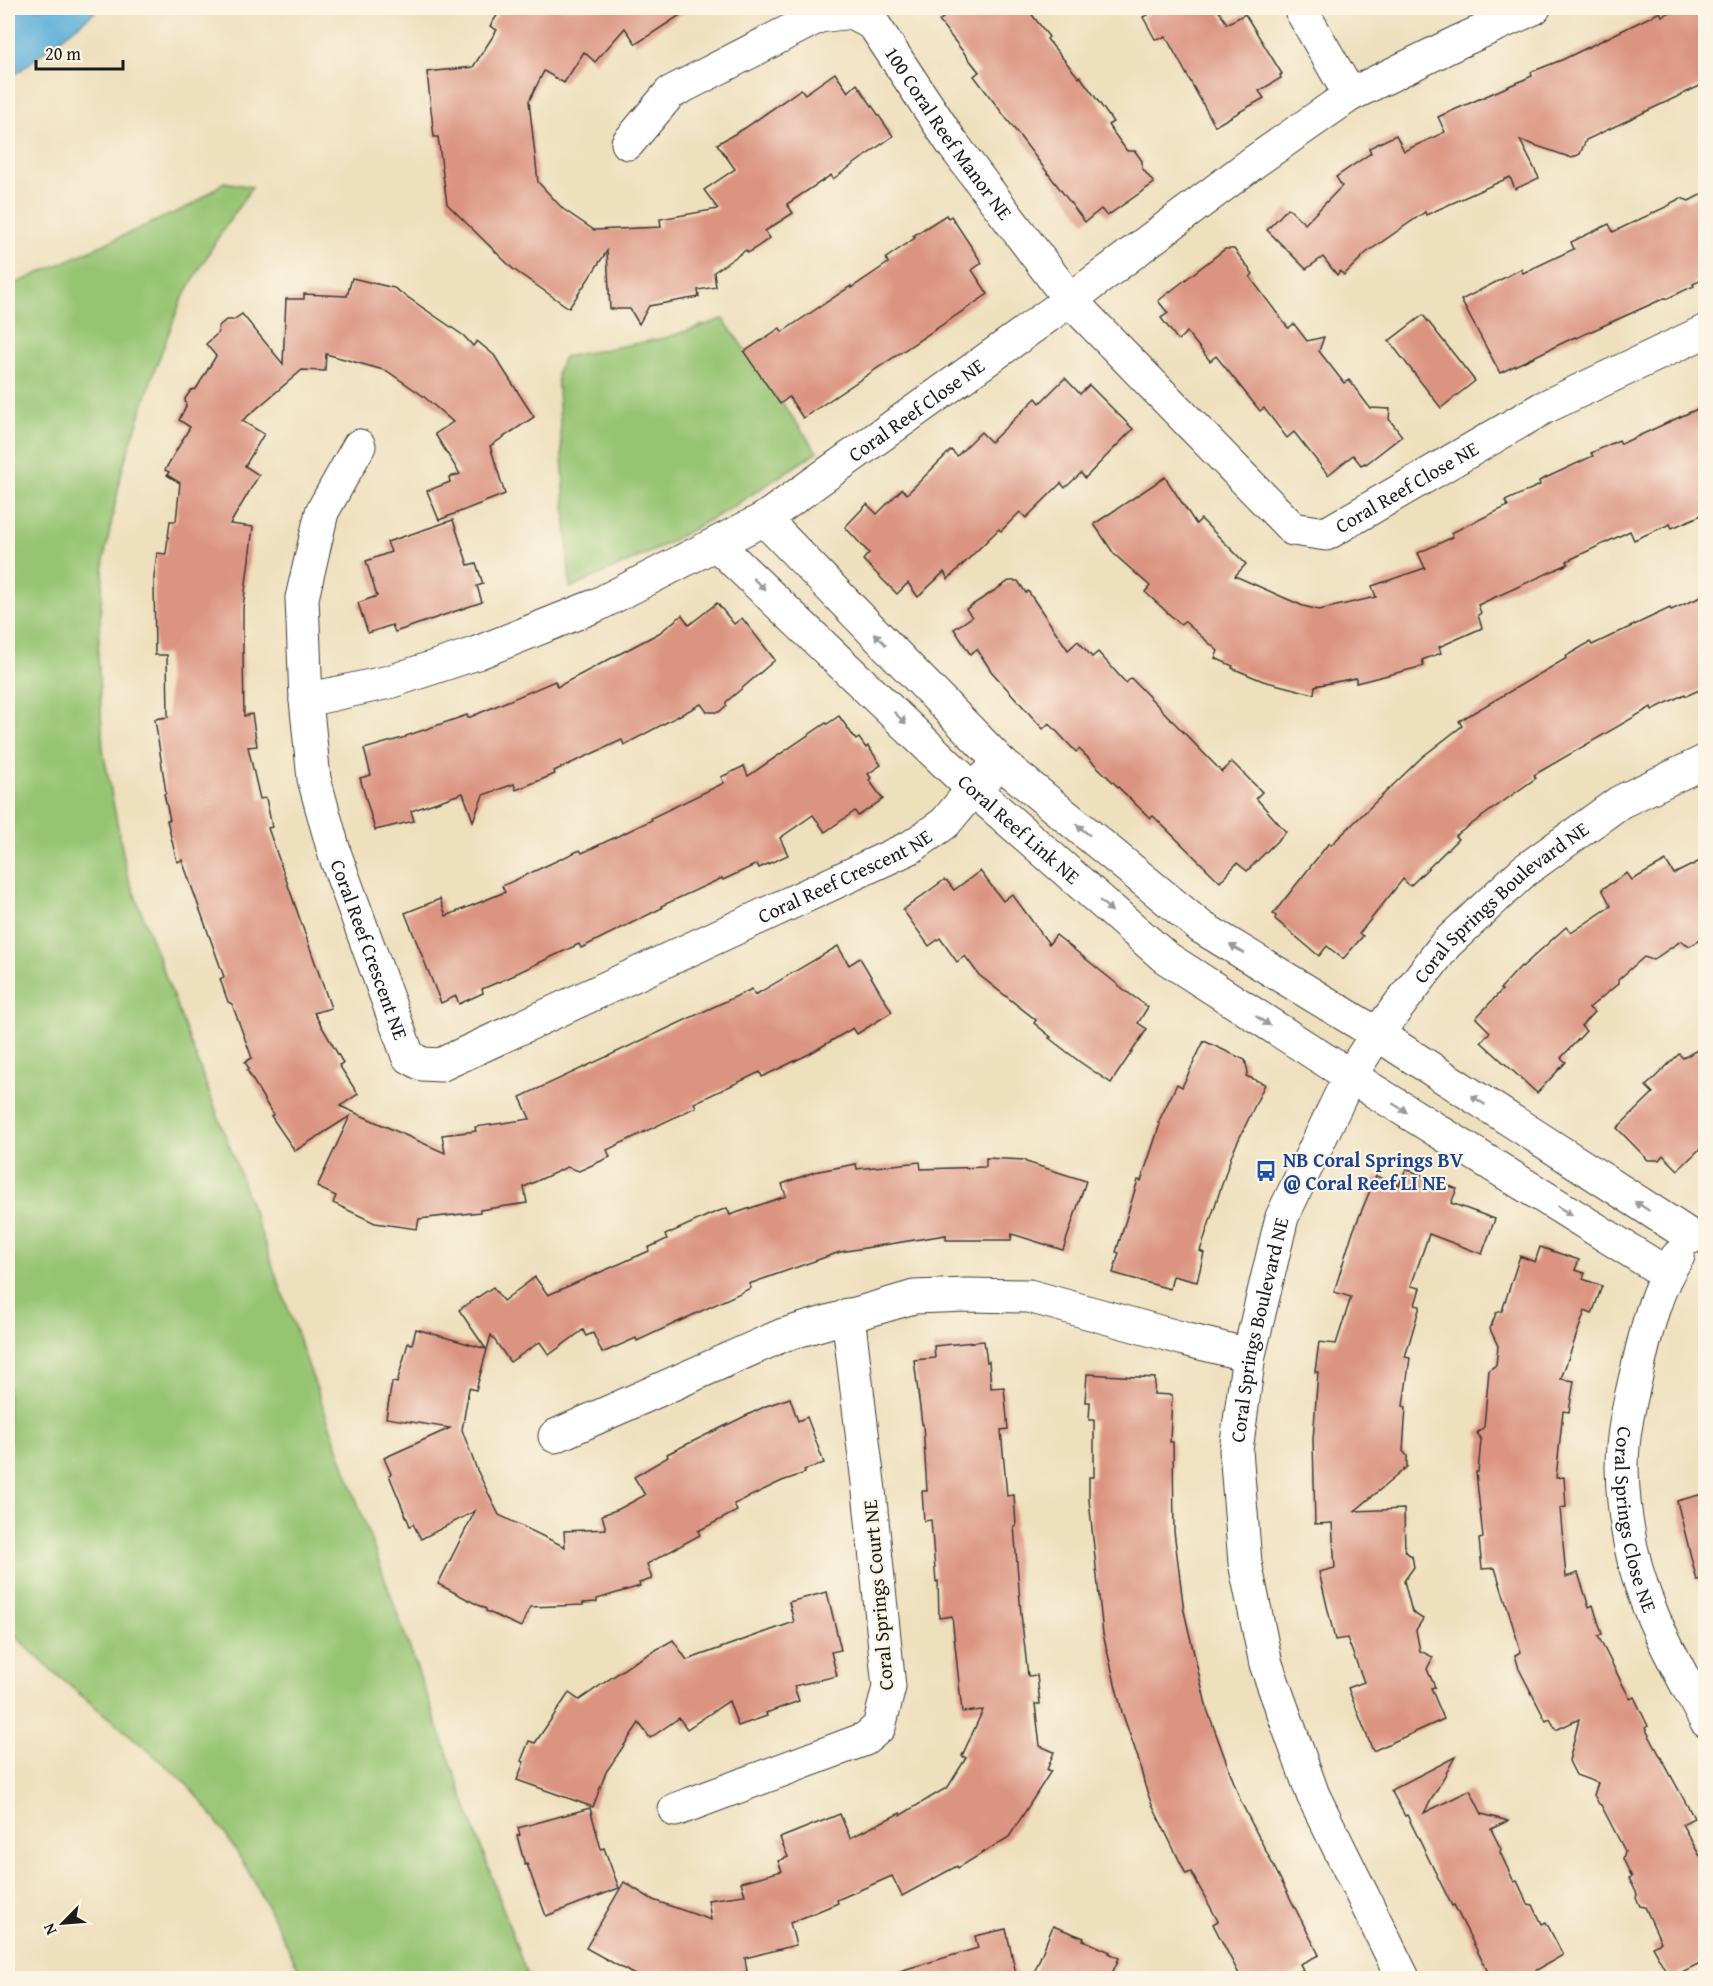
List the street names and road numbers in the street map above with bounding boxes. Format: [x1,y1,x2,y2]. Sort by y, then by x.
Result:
street label: 100 Coral Reef Manor NE [878,40,1020,226]
street label: Coral Reef Close NE [842,351,990,468]
street label: Coral Reef Close NE [1329,434,1484,540]
street label: Coral Reef Link NE [952,767,1087,890]
street label: Coral Springs Boulevard NE [1406,814,1594,989]
street label: Coral Reef Crescent NE [753,822,938,930]
street label: Coral Reef Crescent NE [324,855,416,1044]
street label: Coral Springs Boulevard NE [1222,1214,1295,1444]
street label: Coral Springs Close NE [1608,1425,1665,1616]
street label: Coral Springs Court NE [855,1498,900,1692]

